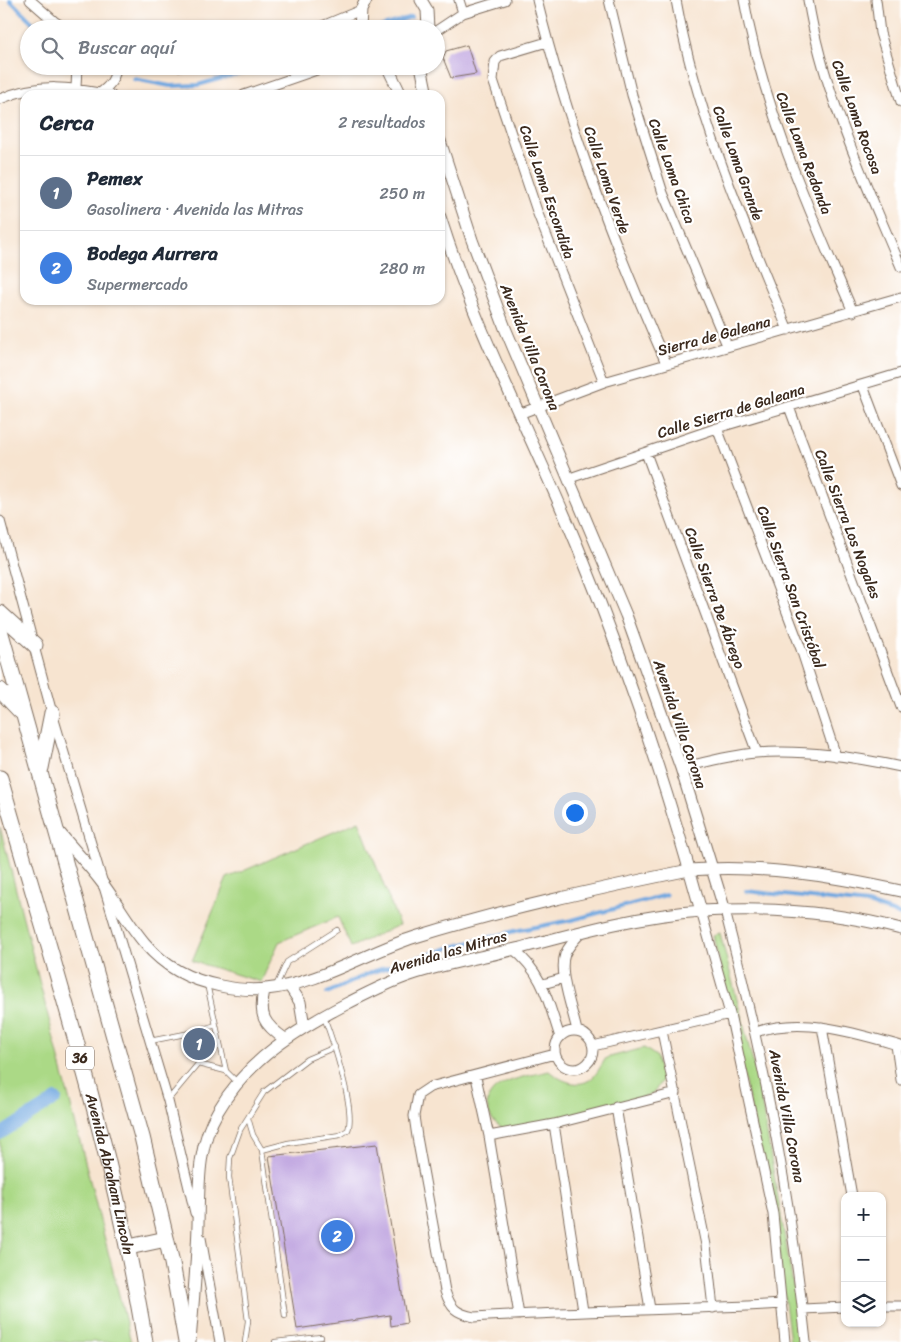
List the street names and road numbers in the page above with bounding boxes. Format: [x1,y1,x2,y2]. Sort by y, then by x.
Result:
street label: Calle Loma Rocosa [824,56,890,178]
street label: Calle Loma Redonda [769,88,840,219]
street label: Calle Loma Grande [705,102,771,224]
street label: Calle Loma Chica [641,115,703,228]
street label: Calle Loma Escondida [512,121,582,263]
street label: Calle Loma Verde [576,123,638,237]
street label: Avenida Villa Corona [492,278,568,415]
street label: Sierra de Galeana [655,308,774,364]
street label: Calle Sierra de Galeana [654,376,808,446]
street label: Calle Sierra Los Nogales [807,445,889,603]
street label: Calle Sierra San Cristóbal [749,502,833,673]
street label: Calle Sierra De Ábrego [677,523,753,673]
street label: Avenida Villa Corona [645,655,714,793]
street label: Avenida las Mitras [385,923,510,982]
road number: 36 [66,1046,94,1070]
street label: Avenida Villa Corona [761,1046,813,1185]
street label: Avenida Abraham Lincoln [78,1089,142,1257]

